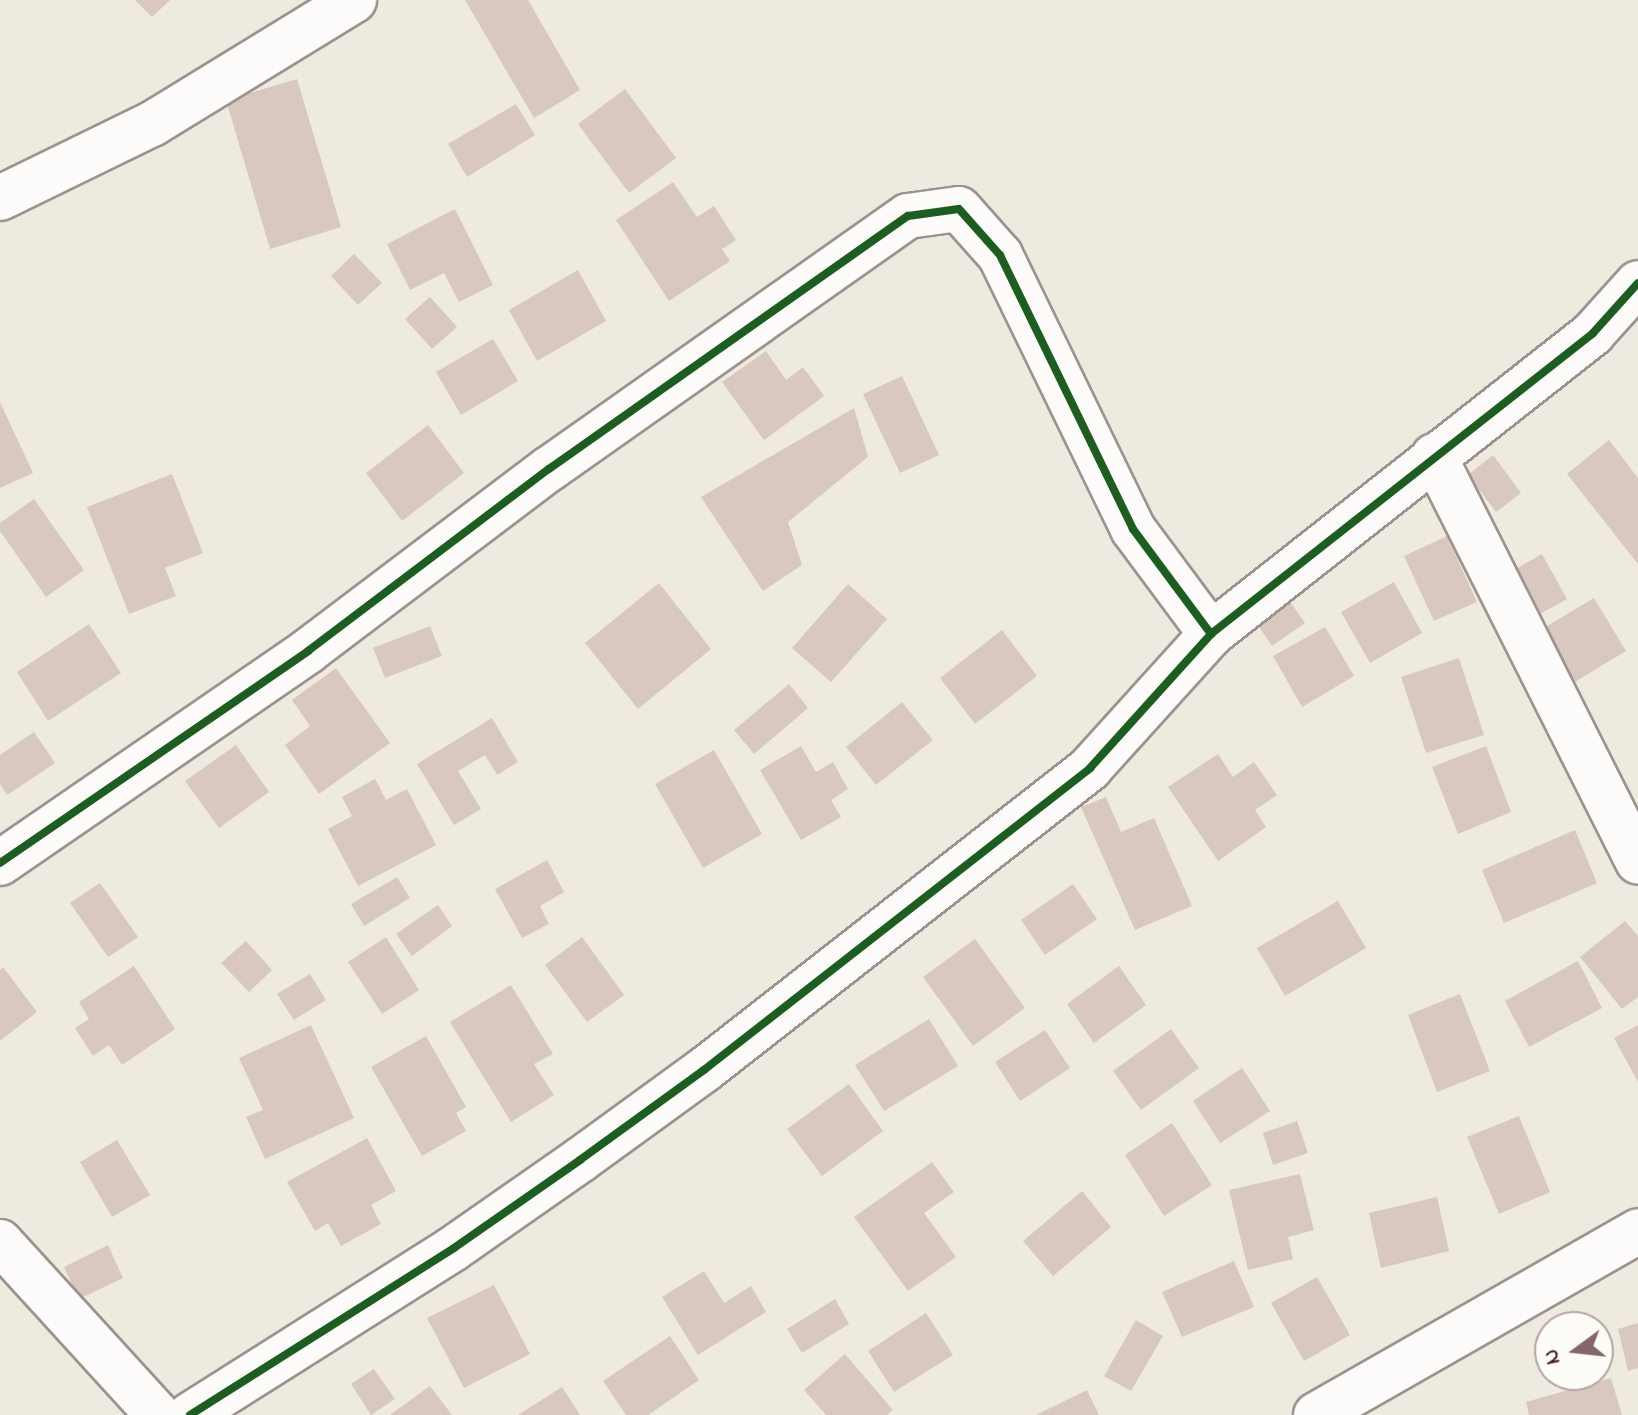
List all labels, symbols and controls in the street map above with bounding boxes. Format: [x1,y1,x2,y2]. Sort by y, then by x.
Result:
north arrow [1534,1311,1614,1391]
text: N [1535,1345,1570,1368]

